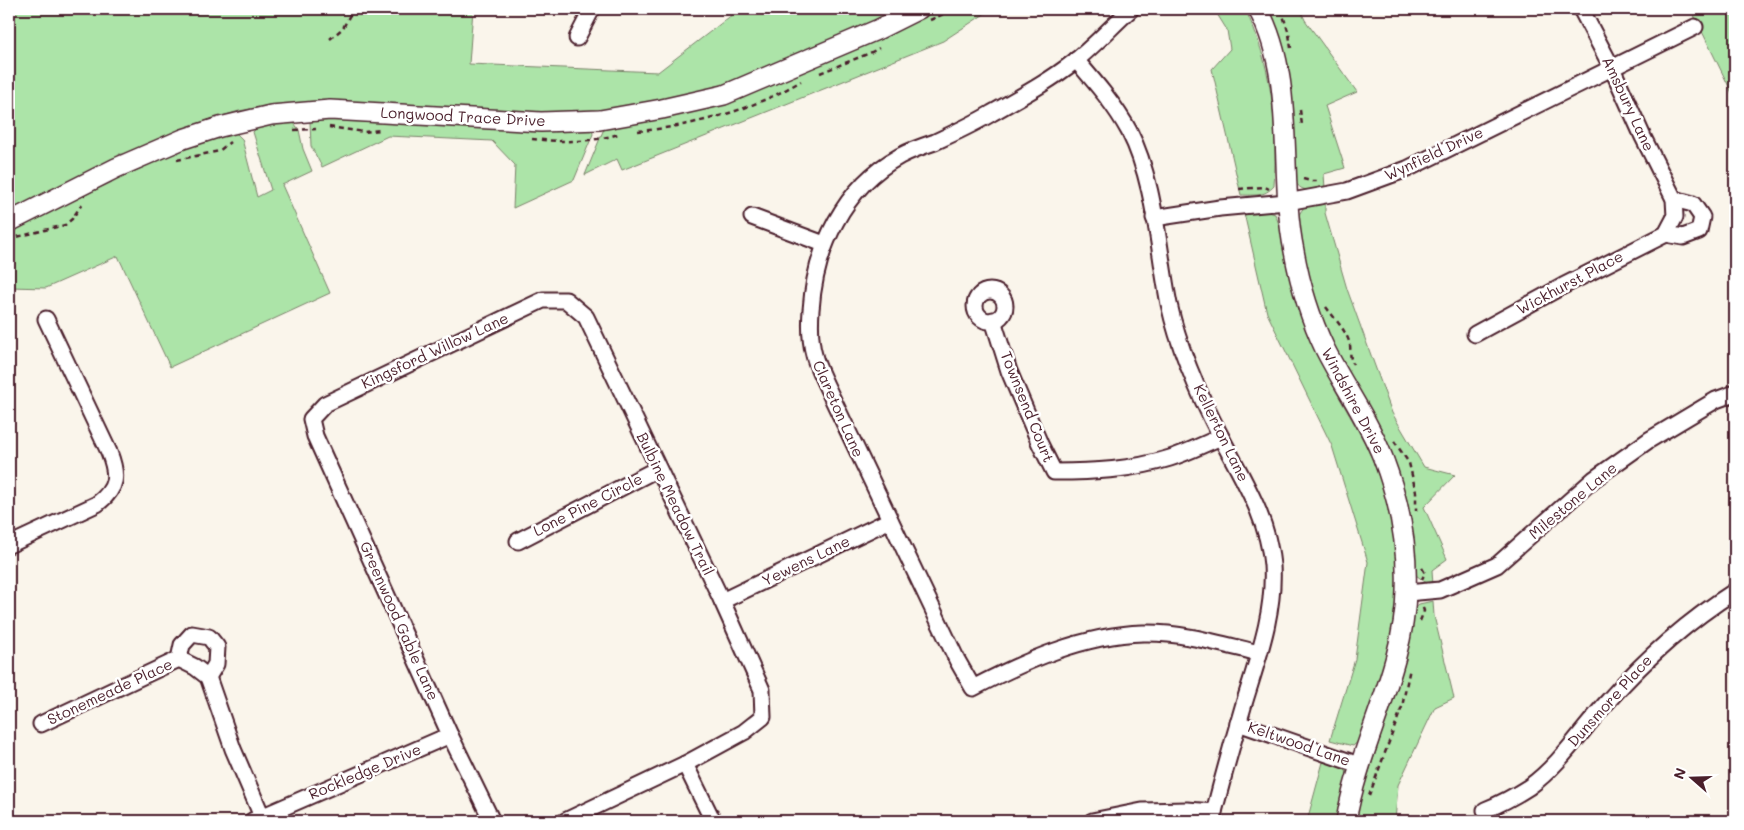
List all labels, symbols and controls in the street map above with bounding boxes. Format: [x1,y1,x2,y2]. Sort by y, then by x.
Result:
street label: Amsbury Lane [1598,53,1660,154]
street label: Longwood Trace Drive [380,102,546,130]
street label: Wynfield Drive [1381,121,1486,185]
street label: Wickhurst Place [1513,246,1626,319]
street label: Kingsford Willow Lane [358,307,511,393]
street label: Windshire Drive [1318,344,1390,457]
street label: Townsend Court [996,348,1059,465]
street label: Clareton Lane [809,357,869,460]
street label: Kellerton Lane [1190,380,1254,485]
street label: Bulbine Meadow Trail [633,429,719,578]
street label: Milestone Lane [1524,457,1621,543]
street label: Lone Pine Circle [530,468,646,540]
street label: Yewens Lane [758,530,853,590]
street label: Greenwood Gable Lane [356,538,444,703]
street label: Dunsmore Place [1563,650,1656,750]
street label: Stonemeade Place [44,653,175,729]
street label: Keltwood Lane [1245,716,1353,770]
street label: Rockledge Drive [305,738,424,804]
north arrow [1666,752,1716,802]
text: N [1669,765,1690,782]

